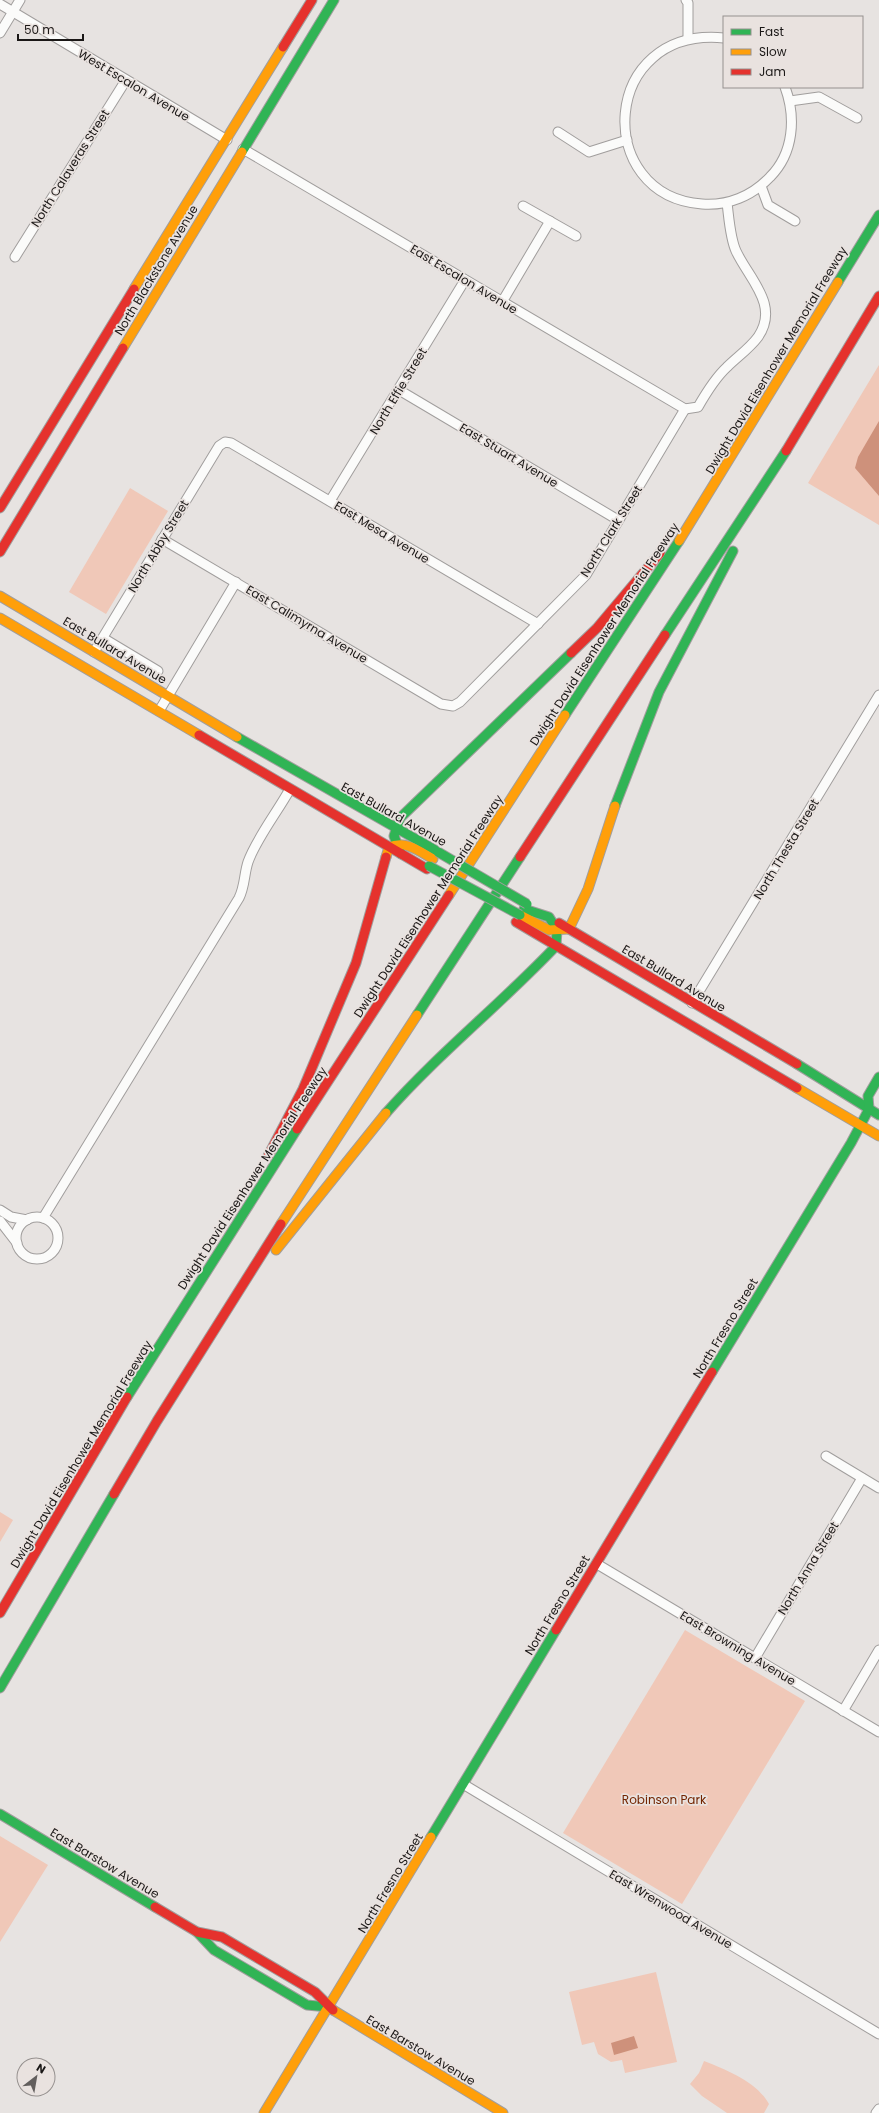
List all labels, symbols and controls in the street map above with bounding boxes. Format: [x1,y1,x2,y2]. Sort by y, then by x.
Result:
scale bar [18,16,83,42]
legend [723,16,863,88]
text: 50 m [24,21,55,38]
text: Fast [759,23,784,40]
text: Slow [759,43,787,60]
street label: West Escalon Avenue [75,45,193,125]
text: Jam [759,63,786,80]
street label: North Calaveras Street [27,106,113,230]
street label: North Blackstone Avenue [110,202,202,338]
street label: East Escalon Avenue [407,240,521,318]
street label: Dwight David Eisenhower Memorial Freeway [701,243,851,477]
street label: North Effie Street [365,344,431,438]
street label: East Stuart Avenue [456,419,562,491]
street label: North Clark Street [576,482,646,580]
street label: North Abby Street [124,497,192,595]
street label: East Mesa Avenue [331,497,433,567]
street label: Dwight David Eisenhower Memorial Freeway [525,519,683,749]
street label: East Calimyrna Avenue [243,581,371,667]
street label: East Bullard Avenue [60,612,170,688]
street label: East Bullard Avenue [338,778,450,850]
street label: Dwight David Eisenhower Memorial Freeway [349,791,507,1021]
street label: North Thesta Street [749,796,823,902]
street label: East Bullard Avenue [619,940,729,1016]
street label: Dwight David Eisenhower Memorial Freeway [173,1063,331,1293]
street label: North Fresno Street [688,1275,762,1381]
street label: Dwight David Eisenhower Memorial Freeway [6,1337,156,1571]
street label: North Anna Street [773,1518,843,1618]
street label: North Fresno Street [520,1552,594,1658]
street label: East Browning Avenue [677,1607,799,1689]
park label: Robinson Park [622,1791,707,1808]
street label: East Barstow Avenue [47,1824,163,1902]
street label: North Fresno Street [353,1830,427,1936]
street label: East Wrenwood Avenue [606,1865,736,1953]
street label: East Barstow Avenue [363,2011,479,2089]
north arrow [16,2057,56,2097]
text: N [33,2059,49,2077]

